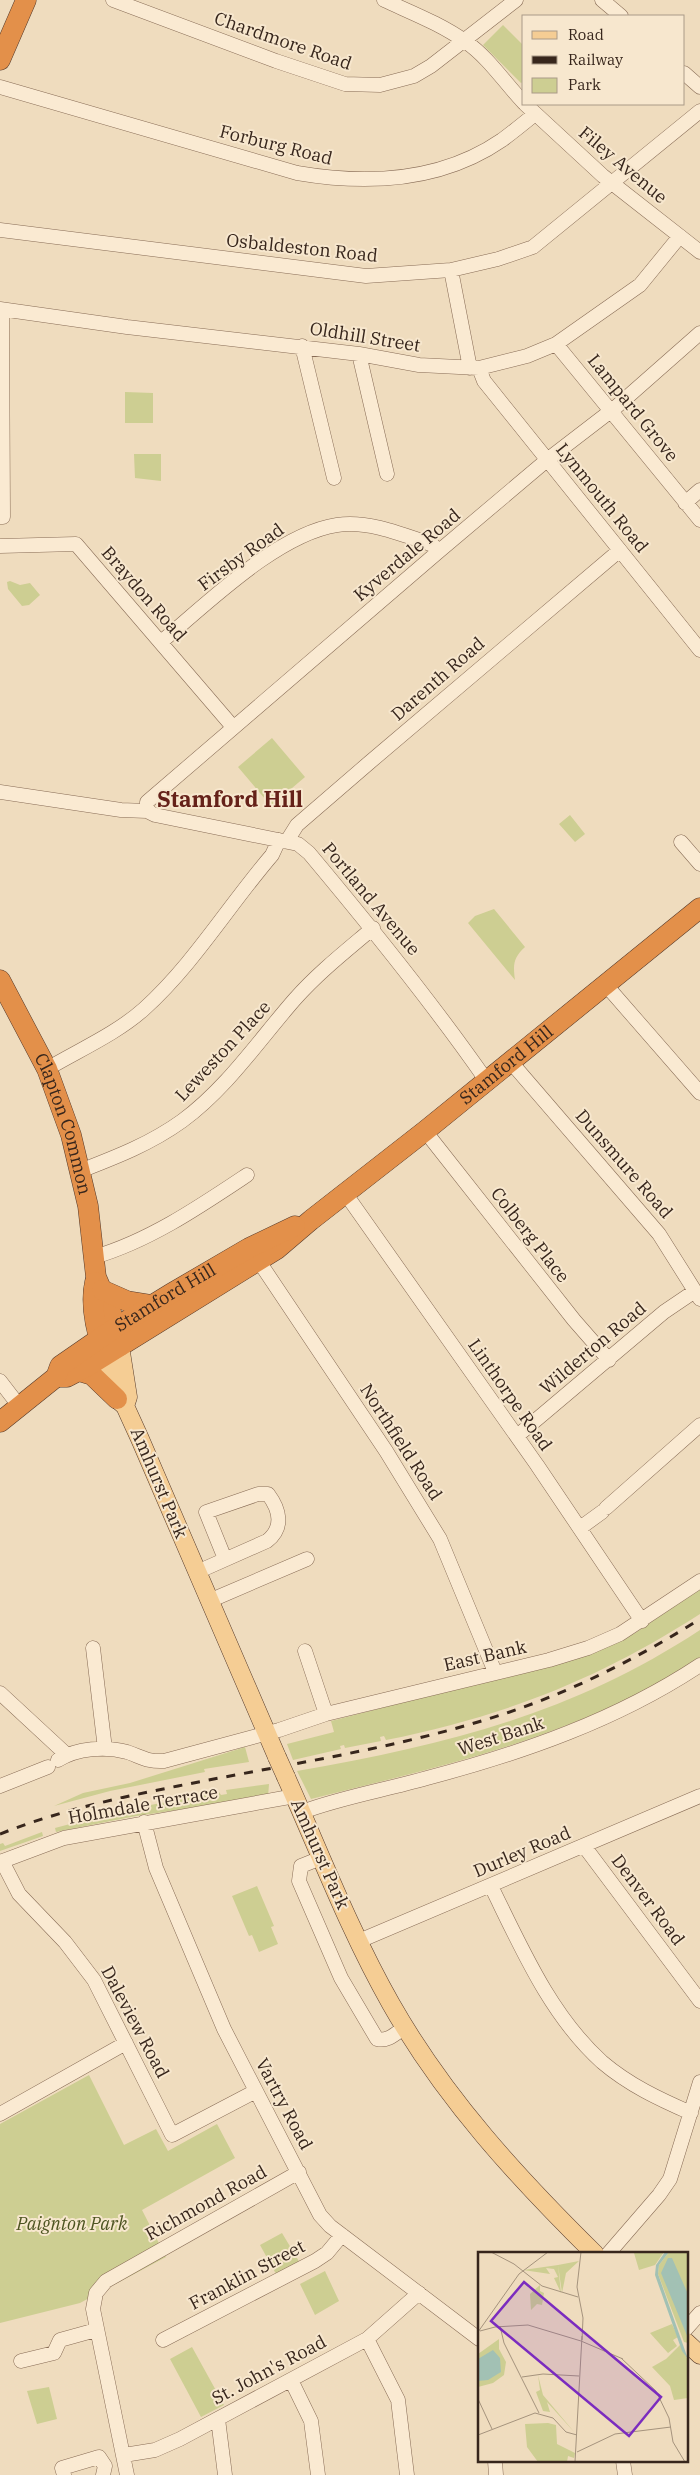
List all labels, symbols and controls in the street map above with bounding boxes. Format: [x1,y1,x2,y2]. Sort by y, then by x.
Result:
street label: Chardmore Road [211,6,355,75]
legend [522,15,685,105]
text: Road [568,25,604,44]
text: Railway [568,50,623,69]
text: Park [568,75,601,94]
street label: Forburg Road [217,119,335,170]
street label: Filey Avenue [574,121,672,208]
street label: Osbaldeston Road [225,228,379,267]
street label: Oldhill Street [308,316,422,357]
street label: Lampard Grove [583,349,684,466]
street label: Lynmouth Road [551,438,654,557]
street label: Kyverdale Road [349,503,465,606]
street label: Firsby Road [193,518,288,595]
street label: Braydon Road [97,541,192,646]
street label: Darenth Road [386,632,489,725]
district label: Stamford Hill [157,784,303,813]
street label: Portland Avenue [317,837,425,960]
street label: Leweston Place [170,995,275,1106]
street label: Stamford Hill [455,1020,557,1109]
street label: Clapton Common [30,1049,97,1197]
street label: Dunsmure Road [571,1104,678,1223]
street label: Colberg Place [486,1182,575,1287]
street label: Stamford Hill [110,1258,220,1337]
street label: Wilderton Road [535,1296,651,1399]
street label: Linthorpe Road [463,1334,558,1455]
street label: Northfield Road [355,1379,448,1504]
street label: Amhurst Park [126,1424,193,1542]
street label: East Bank [441,1635,529,1676]
street label: West Bank [455,1711,547,1760]
street label: Holmdale Terrace [66,1780,220,1829]
street label: Amhurst Park [286,1795,355,1913]
street label: Durley Road [470,1821,574,1882]
street label: Denver Road [607,1850,690,1950]
street label: Daleview Road [96,1962,175,2082]
street label: Vartry Road [251,2054,318,2154]
street label: Richmond Road [141,2160,270,2245]
park label: Paignton Park [15,2212,128,2235]
street label: Franklin Street [185,2234,309,2315]
inset map [478,2252,688,2462]
street label: St. John's Road [207,2330,330,2409]

